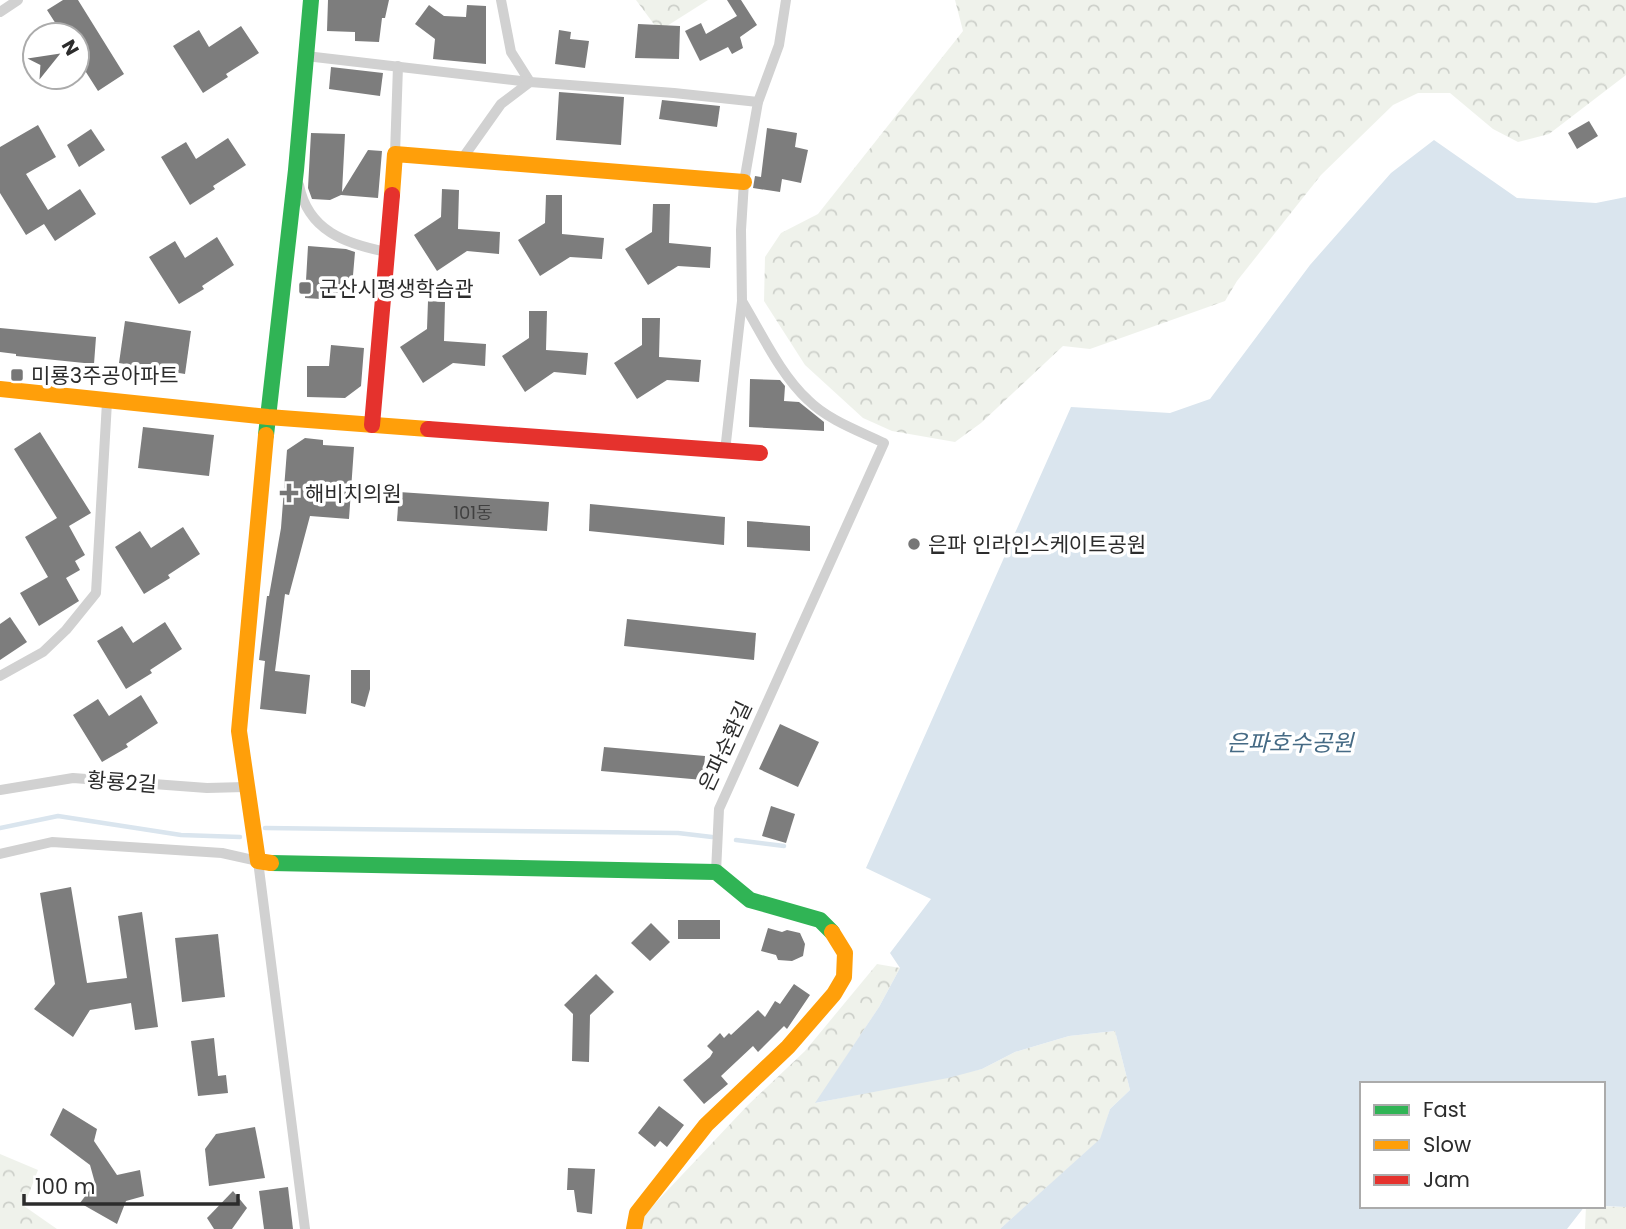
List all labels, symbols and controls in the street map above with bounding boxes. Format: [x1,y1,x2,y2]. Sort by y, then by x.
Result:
north arrow [21,21,91,91]
text: N [55,35,86,61]
place label: 군산시평생학습관 [319,274,474,303]
marker: 군산시평생학습관 [297,280,313,296]
place label: 미룡3주공아파트 [31,361,179,390]
marker: 미룡3주공아파트 [9,367,25,383]
place label: 해비치의원 [305,479,402,508]
marker: 해비치의원 [279,483,299,503]
house number: 101동 [453,500,493,525]
place label: 은파 인라인스케이트공원 [928,530,1146,559]
marker: 은파 인라인스케이트공원 [906,536,922,552]
street label: 은파순환길 [691,696,759,796]
water label: 은파호수공원 [1227,727,1355,759]
street label: 황룡2길 [86,765,158,799]
legend [1360,1082,1605,1208]
text: Fast [1423,1095,1466,1124]
text: Slow [1423,1130,1471,1159]
scale bar [24,1162,238,1206]
text: Jam [1423,1165,1470,1194]
text: 100 m [35,1172,95,1201]

